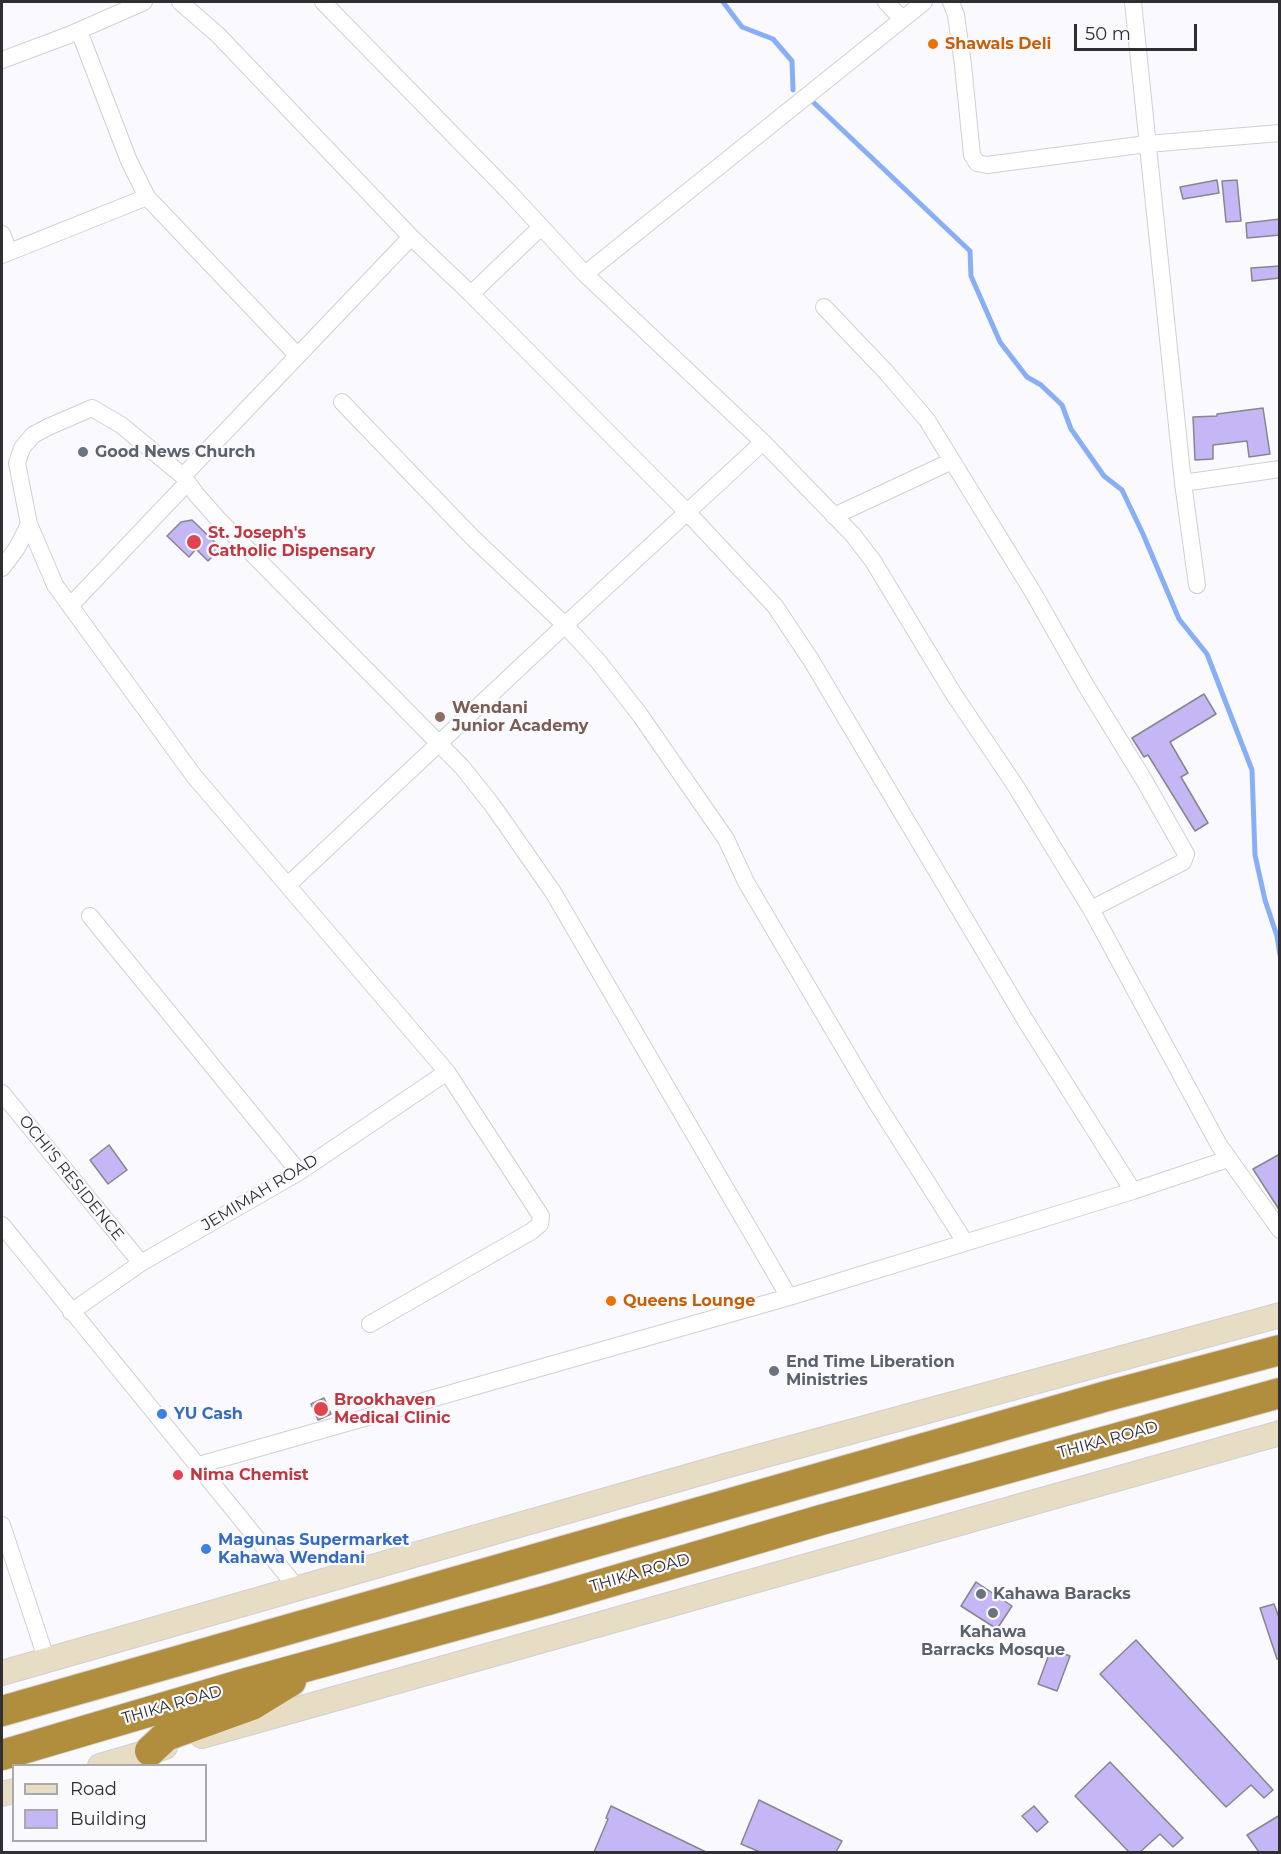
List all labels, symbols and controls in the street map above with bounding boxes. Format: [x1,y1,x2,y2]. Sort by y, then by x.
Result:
scale bar [1077,12,1200,50]
text: 50 m [1085,23,1131,45]
place label: Shawals Deli [945,34,1051,54]
marker: Shawals Deli [926,37,940,51]
place label: Good News Church [95,442,255,462]
marker: Good News Church [76,445,90,459]
place label: St. Joseph's Catholic Dispensary [208,523,375,561]
marker: St. Joseph's Catholic Dispensary [185,533,203,551]
place label: Wendani Junior Academy [452,698,588,736]
marker: Wendani Junior Academy [433,710,447,724]
street label: OCHI'S RESIDENCE [15,1111,127,1245]
street label: JEMIMAH ROAD [198,1151,322,1235]
place label: Queens Lounge [623,1291,755,1311]
marker: Queens Lounge [604,1294,618,1308]
place label: End Time Liberation Ministries [786,1352,955,1390]
marker: End Time Liberation Ministries [767,1364,781,1378]
place label: Brookhaven Medical Clinic [334,1390,450,1428]
marker: Brookhaven Medical Clinic [312,1400,330,1418]
place label: YU Cash [174,1404,243,1424]
marker: YU Cash [155,1407,169,1421]
street label: THIKA ROAD [1056,1417,1160,1463]
place label: Nima Chemist [190,1465,309,1485]
marker: Nima Chemist [171,1468,185,1482]
place label: Magunas Supermarket Kahawa Wendani [218,1530,409,1568]
marker: Magunas Supermarket Kahawa Wendani [199,1542,213,1556]
street label: THIKA ROAD [588,1550,692,1596]
place label: Kahawa Baracks [993,1584,1131,1604]
marker: Kahawa Baracks [974,1587,988,1601]
marker: Kahawa Barracks Mosque [986,1606,1000,1620]
place label: Kahawa Barracks Mosque [921,1622,1065,1660]
street label: THIKA ROAD [120,1682,224,1728]
legend [12,1764,207,1842]
text: Road [70,1778,117,1800]
text: Building [70,1808,147,1830]

